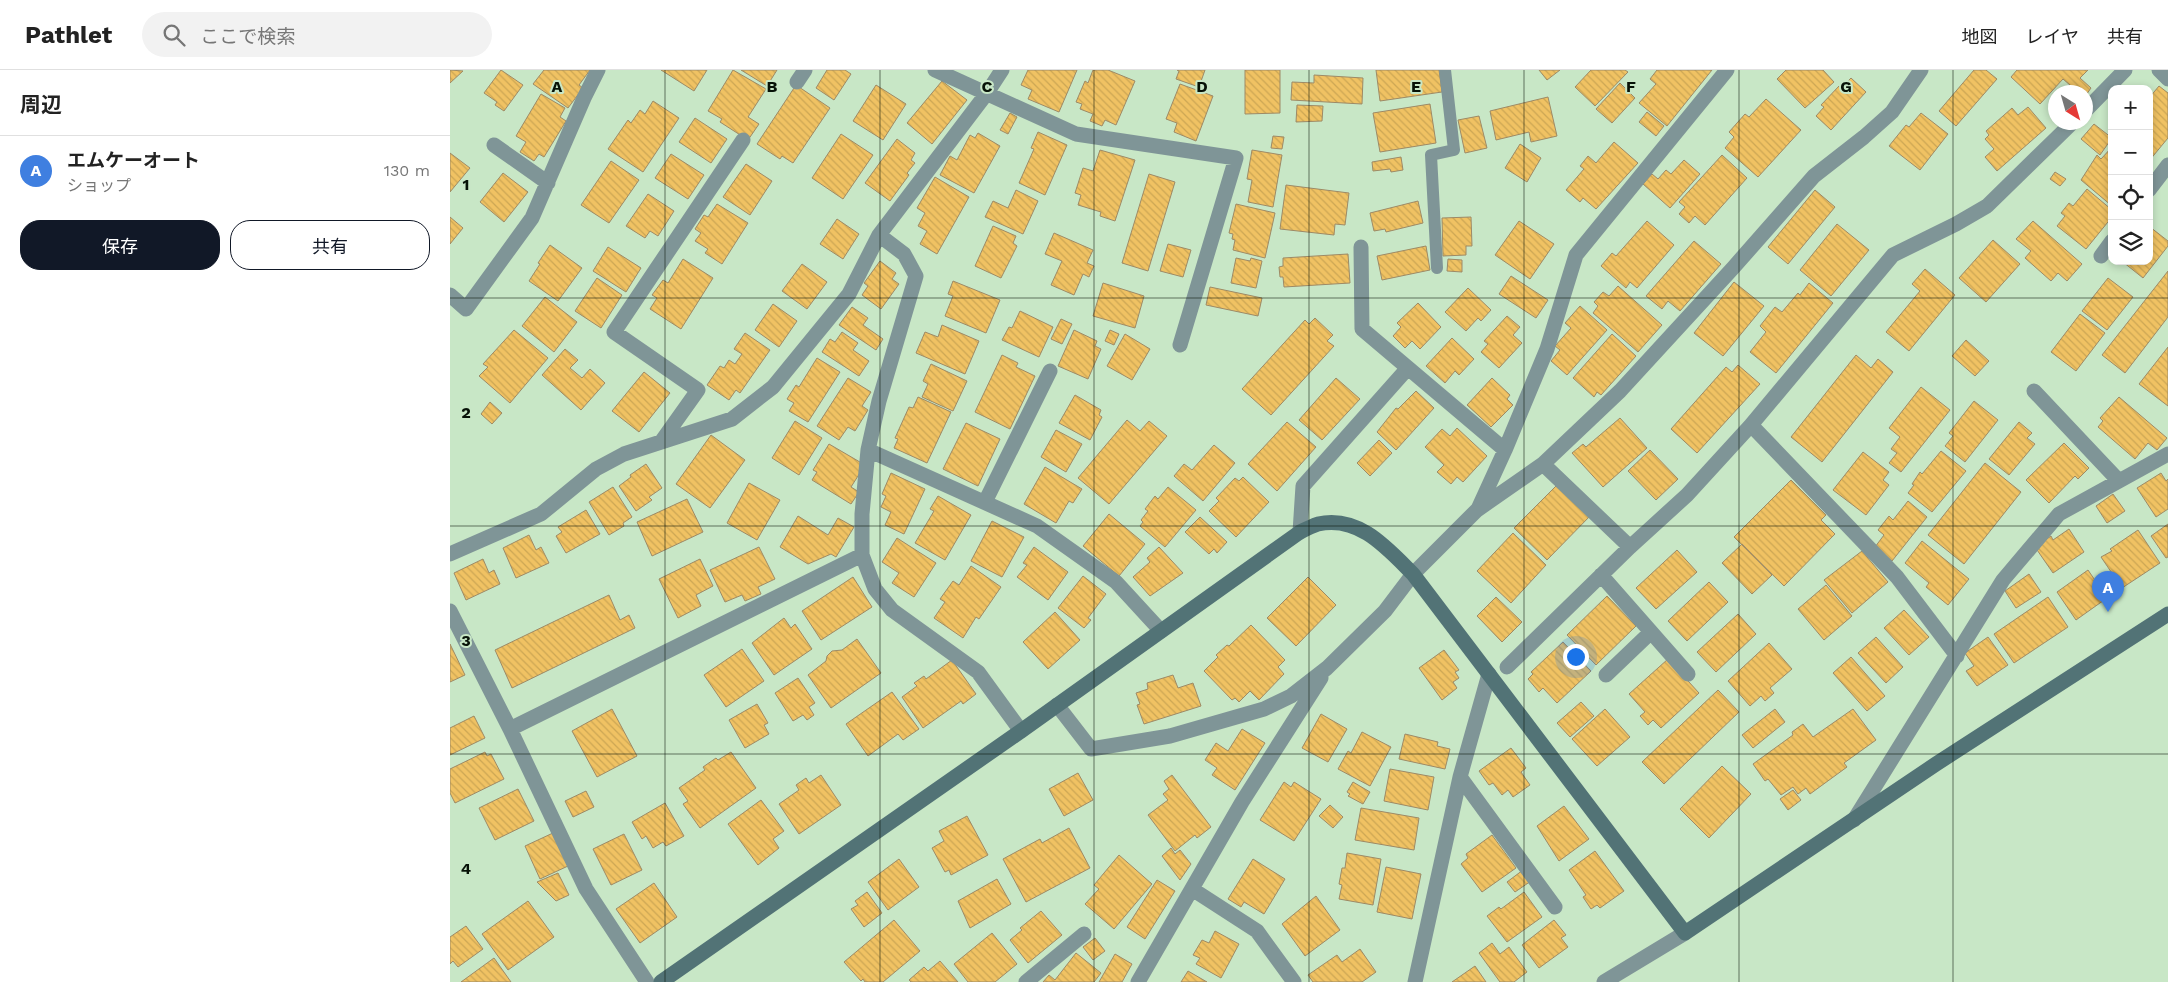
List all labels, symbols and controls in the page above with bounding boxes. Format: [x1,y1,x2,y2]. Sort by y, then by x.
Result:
search box [142,12,492,57]
text: Pathlet [25,21,112,49]
icon: search [160,21,188,49]
text: ここで検索 [200,25,295,48]
text: 地図 [1962,26,1998,47]
text: レイヤ [2026,26,2079,47]
text: 共有 [2107,26,2143,47]
text: A [552,77,563,96]
text: B [767,77,778,96]
text: C [982,77,993,96]
text: D [1196,77,1208,96]
text: E [1411,77,1421,96]
text: F [1626,77,1636,96]
text: G [1840,77,1852,96]
north arrow [2048,85,2093,130]
map controls [2108,85,2153,265]
button: + [2108,85,2153,130]
text: 周辺 [20,92,62,117]
button: − [2108,130,2153,175]
text: エムケーオート [67,149,200,172]
text: A [31,161,41,180]
text: 130 m [384,161,430,180]
text: 1 [463,175,469,194]
button: locate [2108,175,2153,220]
text: ショップ [67,176,131,195]
button: 保存 [20,220,220,270]
button: 共有 [230,220,430,270]
button: layers [2108,220,2153,265]
text: 2 [461,403,471,422]
pin: A [2092,571,2124,612]
text: 3 [461,631,471,650]
your location [1563,644,1589,670]
text: 4 [461,859,471,878]

